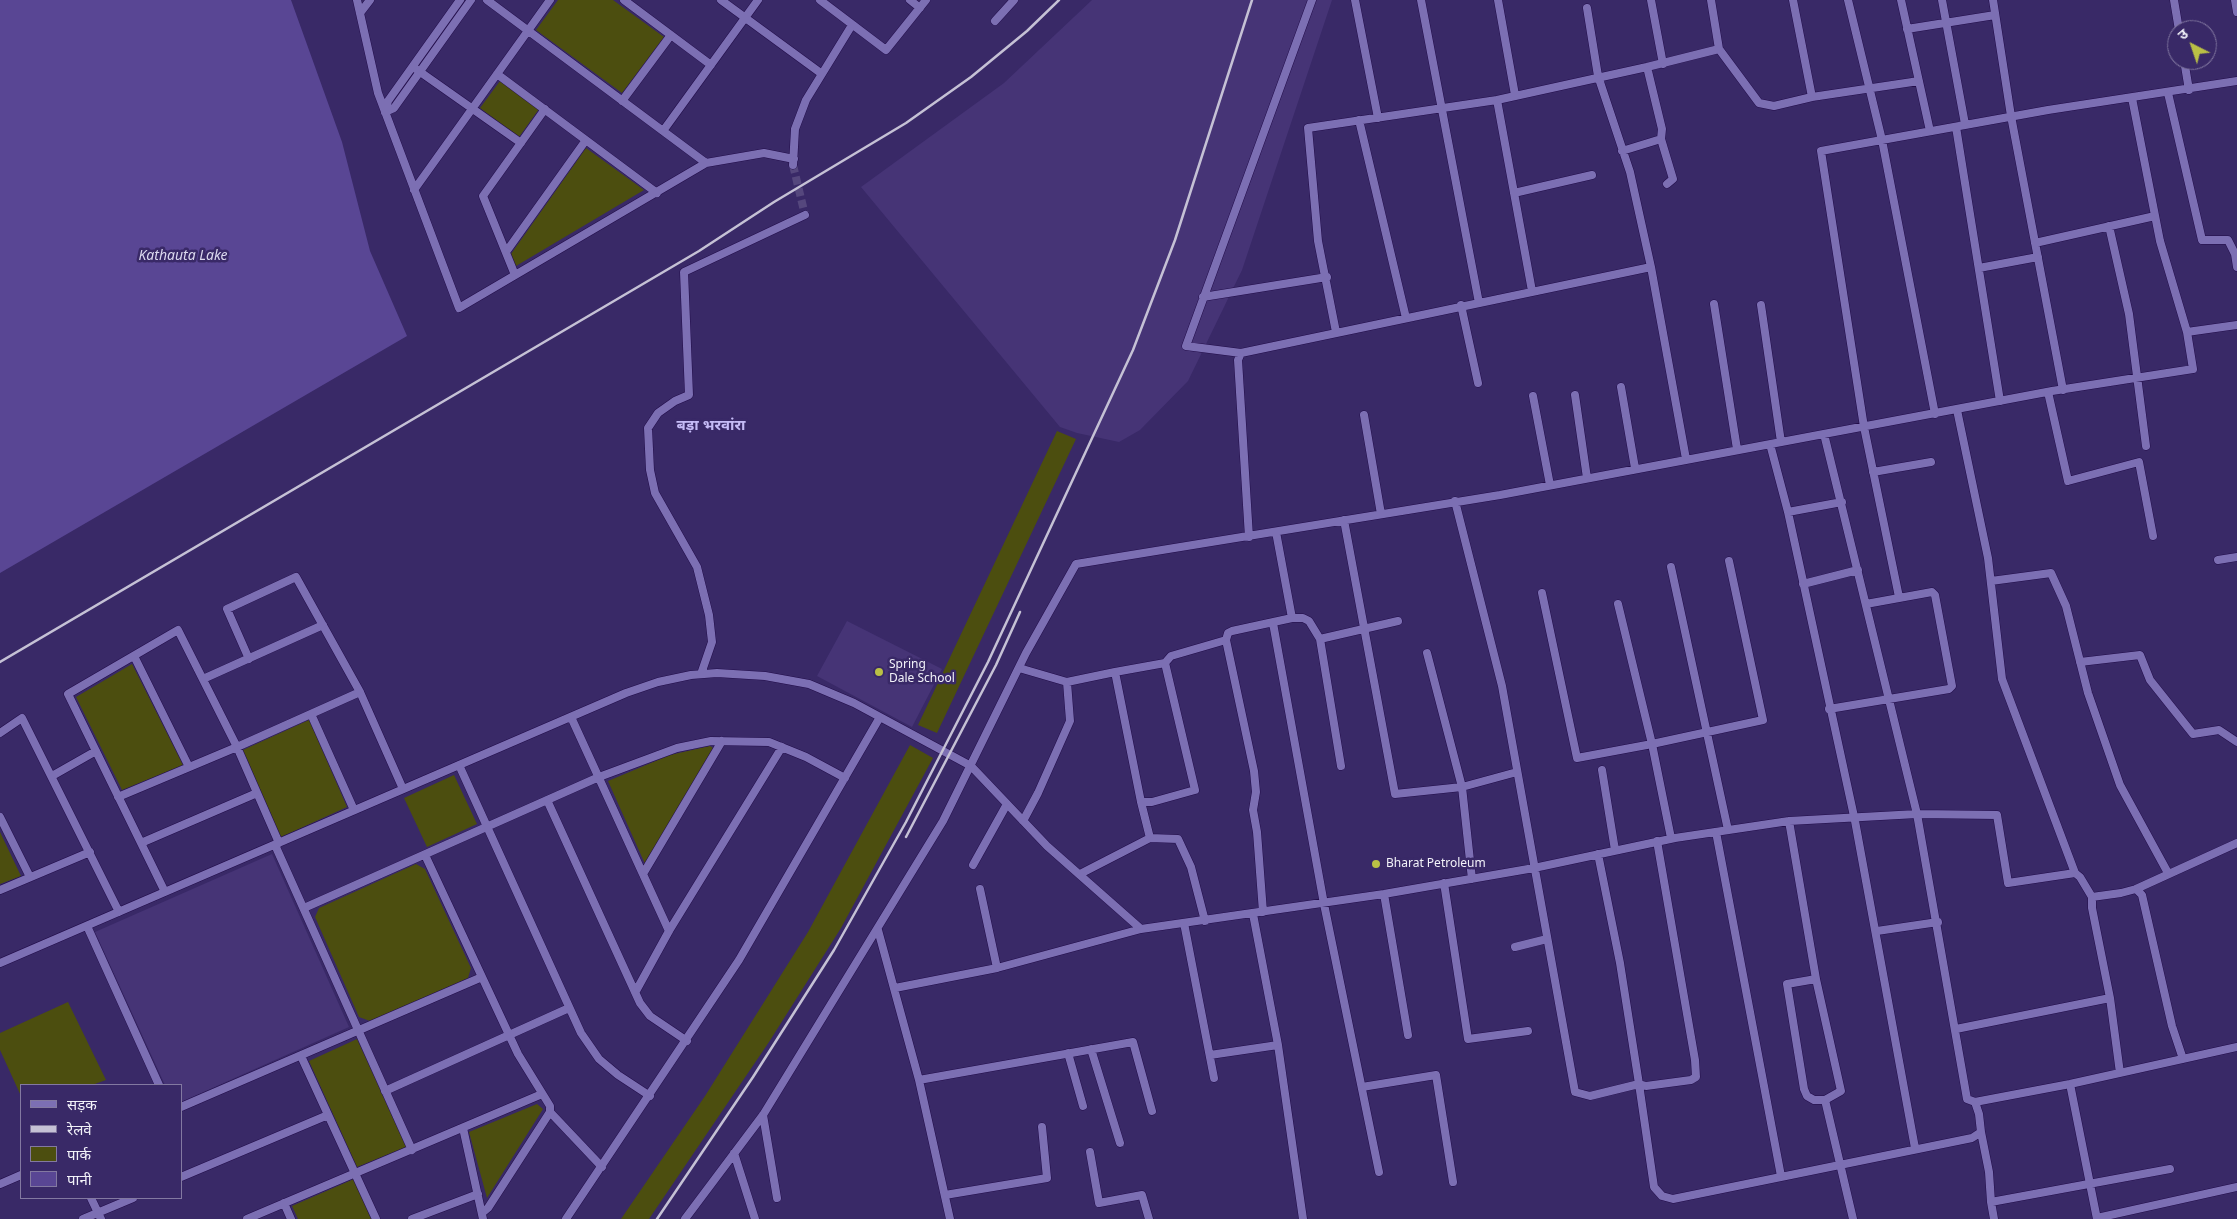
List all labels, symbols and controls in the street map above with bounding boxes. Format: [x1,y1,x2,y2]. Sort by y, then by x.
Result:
north arrow [2167,20,2217,70]
text: उ [2173,24,2192,44]
water label: Kathauta Lake [138,248,228,264]
district label: बड़ा भरवांरा [677,417,745,435]
place label: Spring Dale School [889,658,955,686]
marker: Spring Dale School [873,666,885,678]
place label: Bharat Petroleum [1386,857,1486,871]
marker: Bharat Petroleum [1370,858,1382,870]
legend [20,1084,182,1199]
text: सड़क [67,1094,97,1114]
text: रेलवे [67,1119,92,1139]
text: पार्क [67,1144,91,1164]
text: पानी [67,1169,92,1189]

